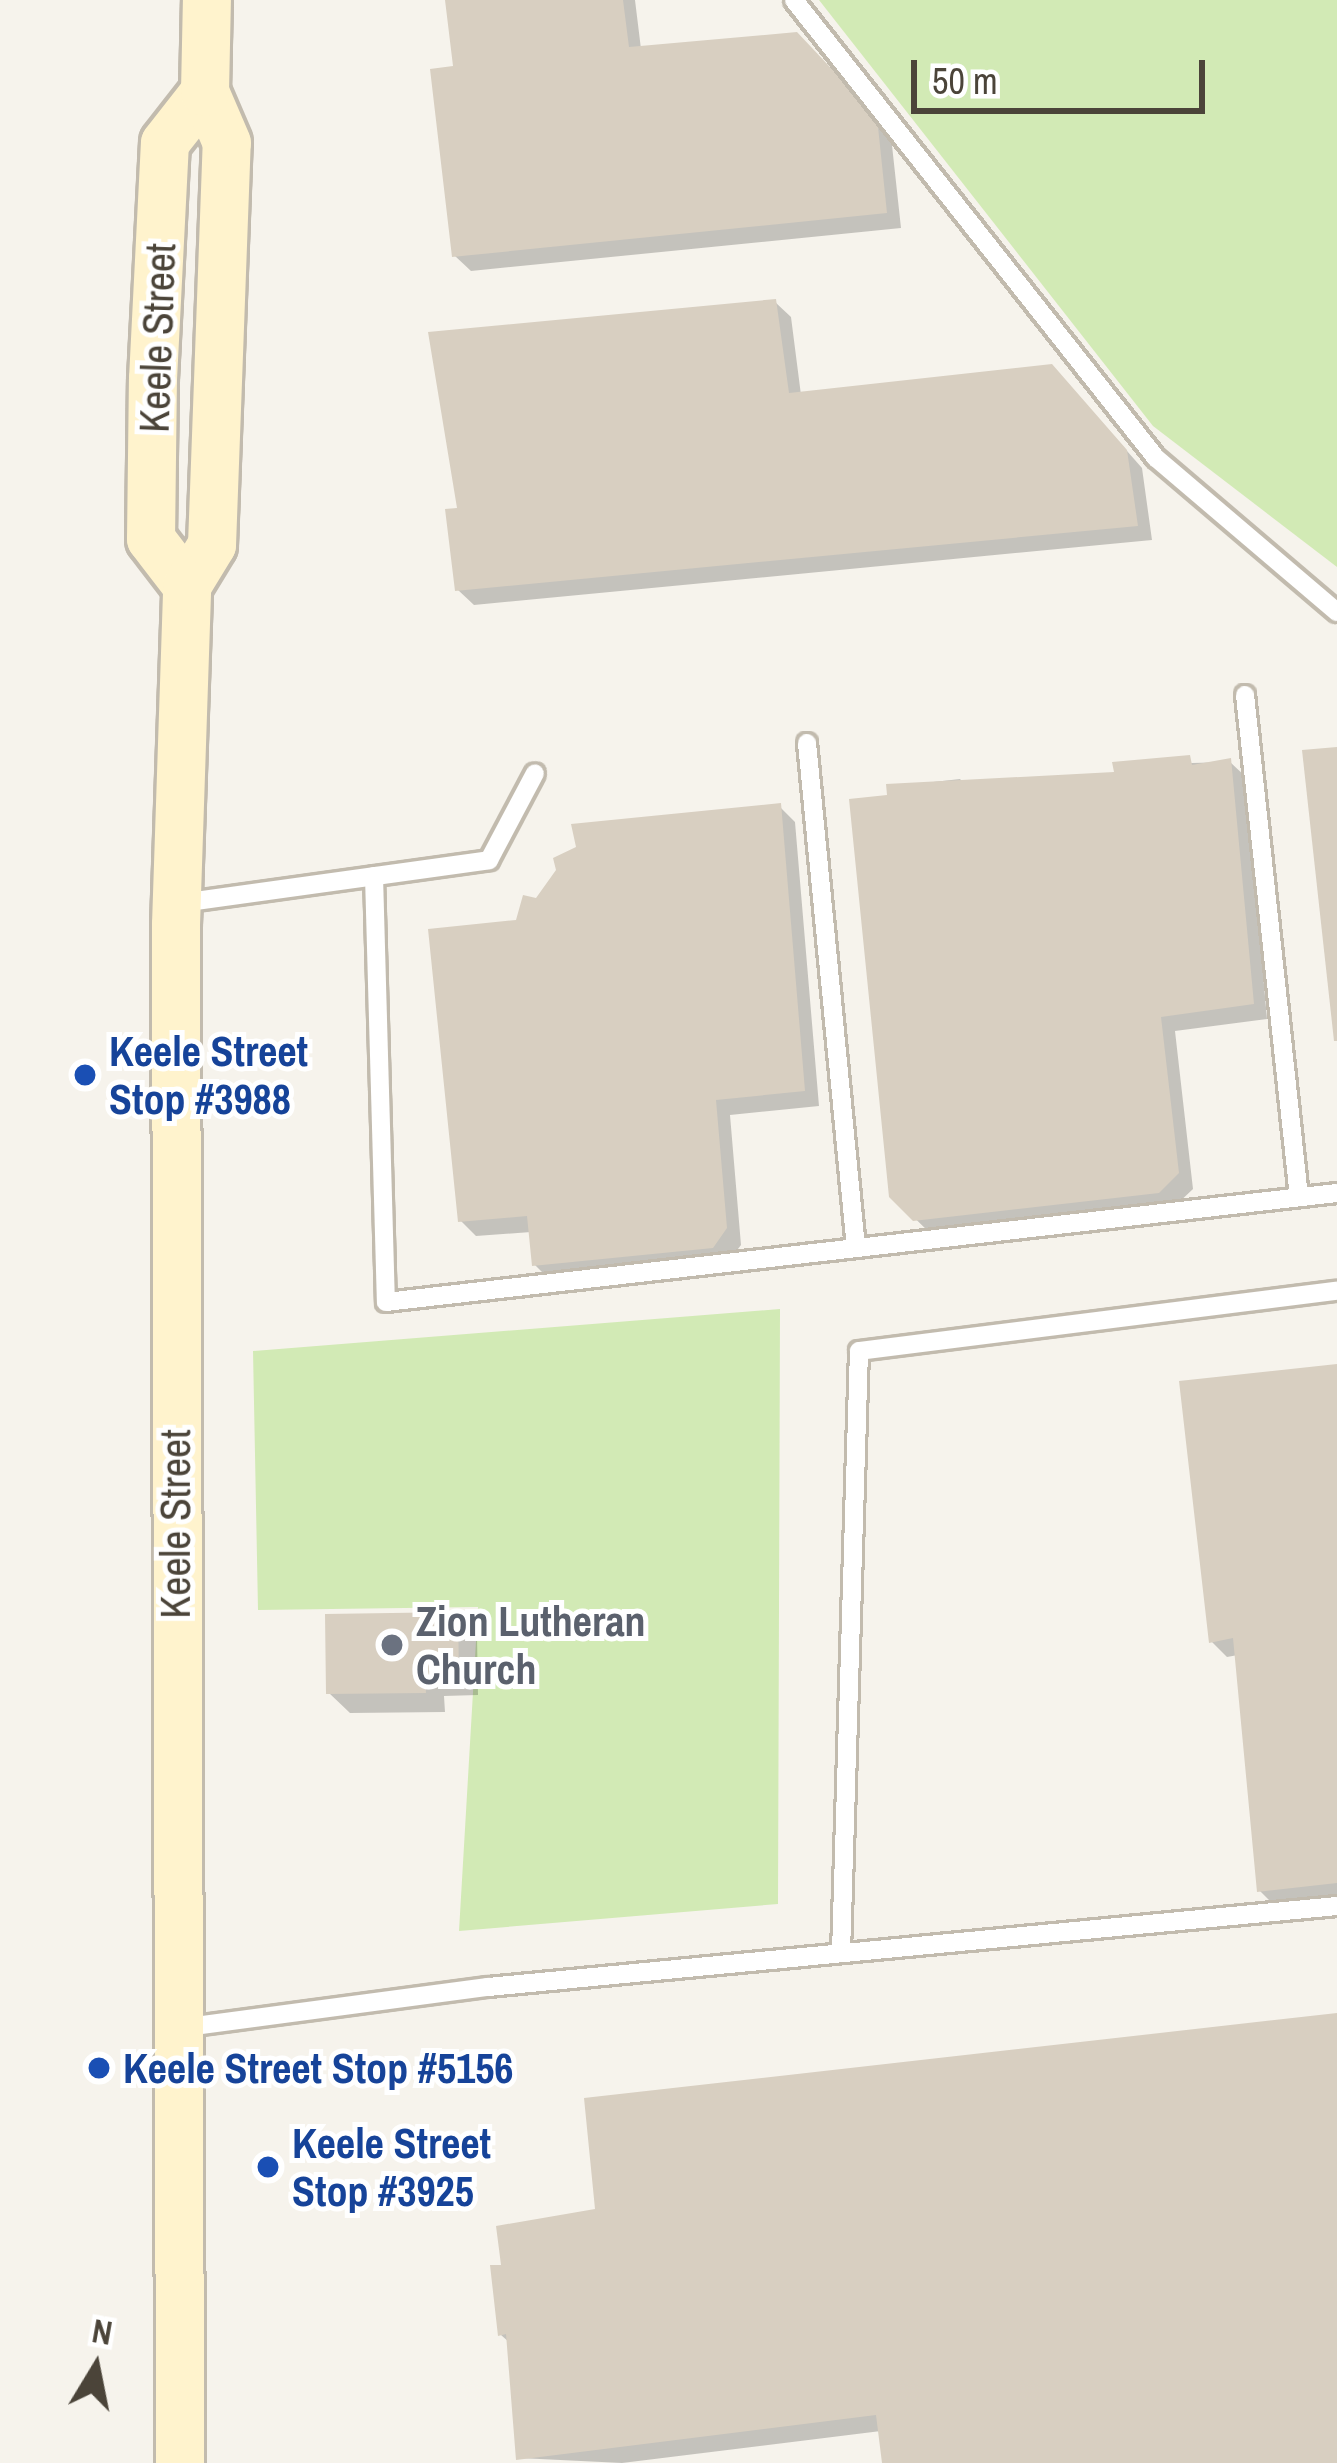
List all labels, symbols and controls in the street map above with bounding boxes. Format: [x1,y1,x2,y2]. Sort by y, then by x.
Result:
scale bar [917,36,1211,110]
text: 50 m [932,57,998,105]
street label: Keele Street [129,242,185,434]
place label: Keele Street Stop #3988 [109,1026,308,1124]
marker: Keele Street Stop #3988 [72,1062,98,1088]
street label: Keele Street [150,1429,200,1619]
place label: Zion Lutheran Church [416,1596,646,1694]
marker: Zion Lutheran Church [379,1632,405,1658]
place label: Keele Street Stop #5156 [123,2043,514,2093]
marker: Keele Street Stop #5156 [86,2055,112,2081]
place label: Keele Street Stop #3925 [292,2118,491,2216]
marker: Keele Street Stop #3925 [255,2154,281,2180]
north arrow [36,2307,156,2427]
text: N [89,2308,116,2355]

